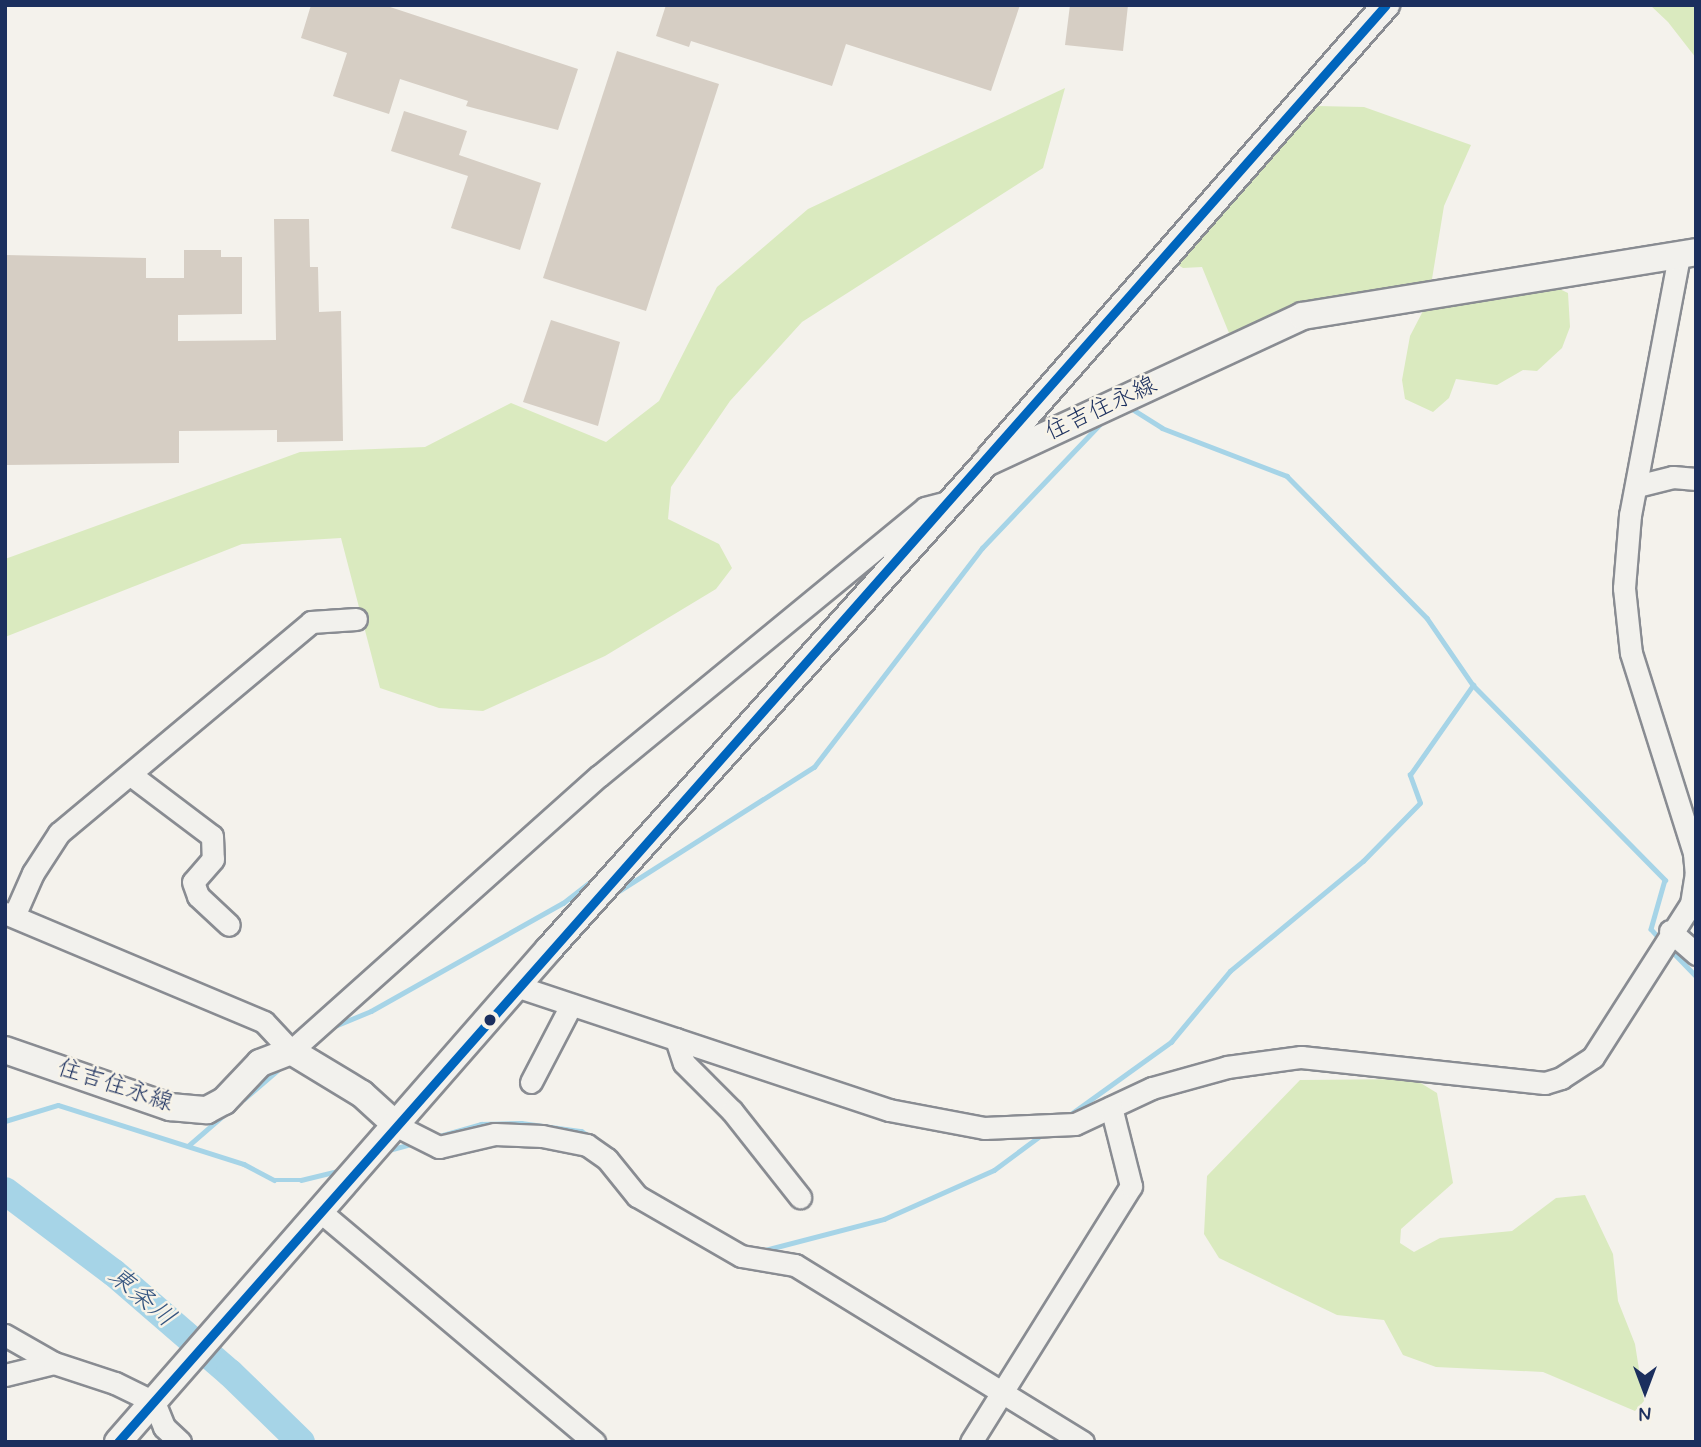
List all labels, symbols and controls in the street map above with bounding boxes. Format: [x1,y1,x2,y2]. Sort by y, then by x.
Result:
street label: 住吉住永線 [1041,371,1161,447]
unlabelled marker [483,1013,497,1027]
street label: 住吉住永線 [53,1054,177,1118]
water label: 東条川 [101,1261,181,1335]
north arrow [1610,1356,1680,1426]
text: N [1639,1400,1651,1425]

